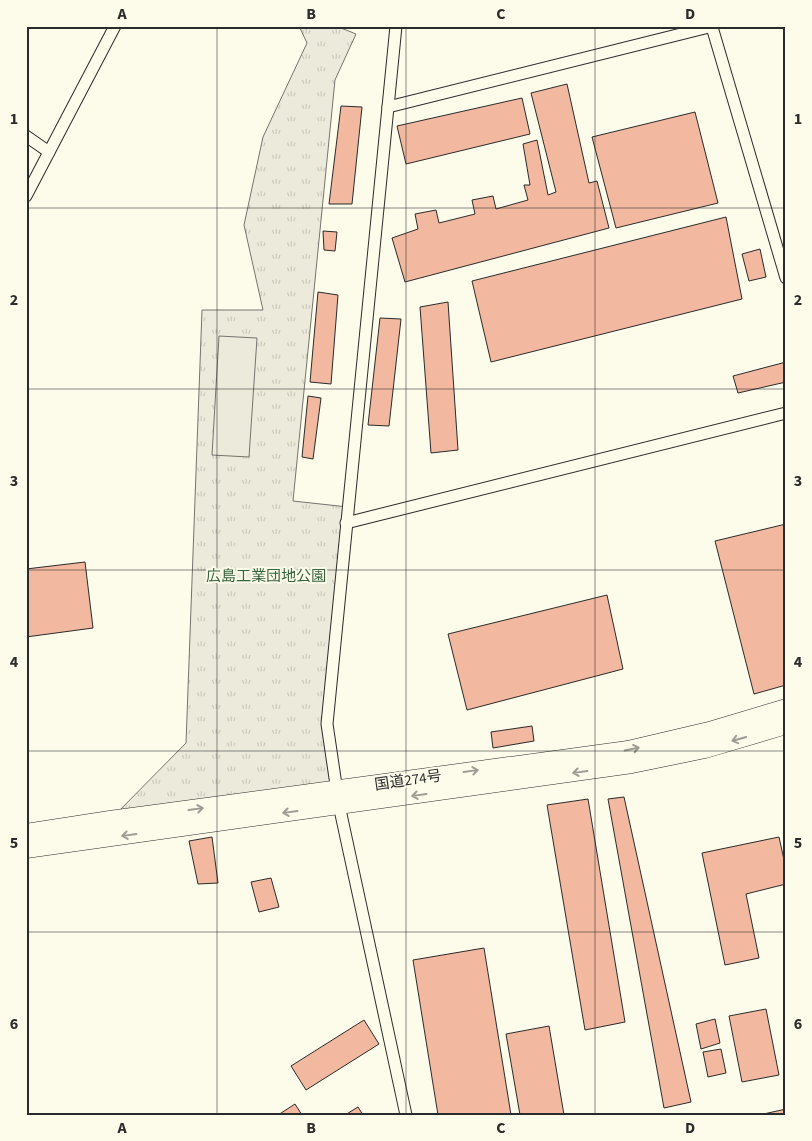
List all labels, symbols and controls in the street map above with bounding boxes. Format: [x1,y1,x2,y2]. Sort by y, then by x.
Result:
text: A [116,3,127,25]
text: B [306,3,316,25]
text: C [496,3,506,25]
text: D [685,3,695,25]
text: 1 [10,108,18,130]
text: 1 [794,108,802,130]
text: 2 [10,289,18,311]
text: 2 [794,289,802,311]
text: 3 [10,470,18,492]
text: 3 [794,470,802,492]
park label: 広島工業団地公園 [206,566,326,587]
text: 4 [10,651,19,673]
text: 4 [794,651,803,673]
one-way arrow [731,734,747,744]
one-way arrow [623,743,639,753]
street label: 国道274号 [373,765,443,796]
one-way arrow [462,766,478,776]
one-way arrow [573,767,589,777]
one-way arrow [412,790,428,800]
one-way arrow [188,804,204,814]
one-way arrow [283,807,299,817]
one-way arrow [122,830,138,840]
text: 5 [10,832,18,854]
text: 5 [794,832,802,854]
text: 6 [10,1013,18,1035]
text: 6 [794,1013,802,1035]
text: A [116,1117,127,1139]
text: B [306,1117,316,1139]
text: C [496,1117,506,1139]
text: D [685,1117,695,1139]

